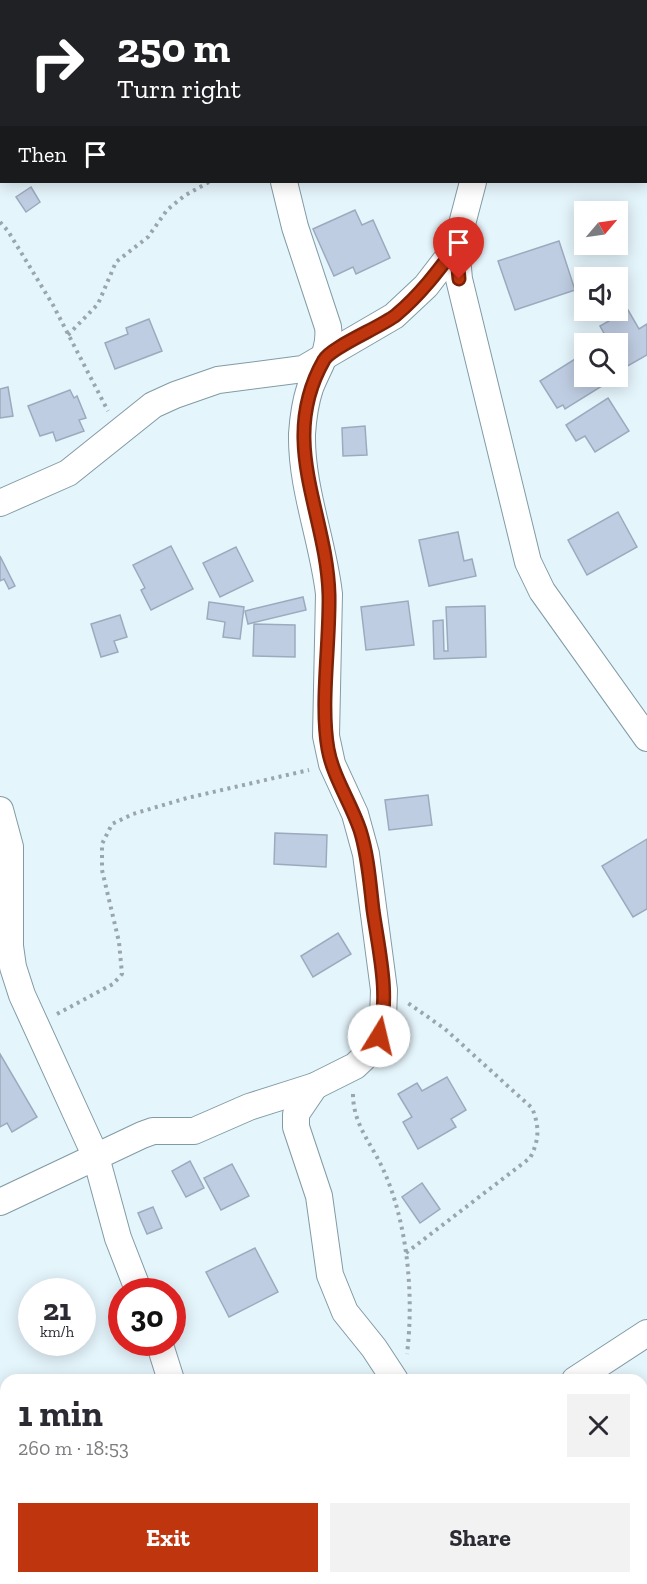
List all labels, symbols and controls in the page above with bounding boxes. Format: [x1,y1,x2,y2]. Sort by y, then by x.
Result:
text: 250 m [117,22,230,73]
icon: right [18,24,96,102]
text: Turn right [117,73,241,105]
icon: arrive [79,138,112,171]
text: Then [18,141,67,168]
north arrow [574,201,628,255]
map controls [574,201,628,387]
pin [433,217,484,279]
icon: arrive [442,226,475,259]
button: sound [574,267,628,321]
button: search [574,333,628,387]
position arrow [347,1004,411,1068]
speed limit sign: 30 [108,1278,186,1356]
text: 21 [43,1292,71,1328]
text: km/h [40,1323,74,1341]
text: 1 min [18,1392,103,1435]
button: close [567,1394,630,1457]
text: 260 m · 18:53 [18,1436,129,1460]
button: Exit [18,1503,318,1572]
button: Share [330,1503,630,1572]

